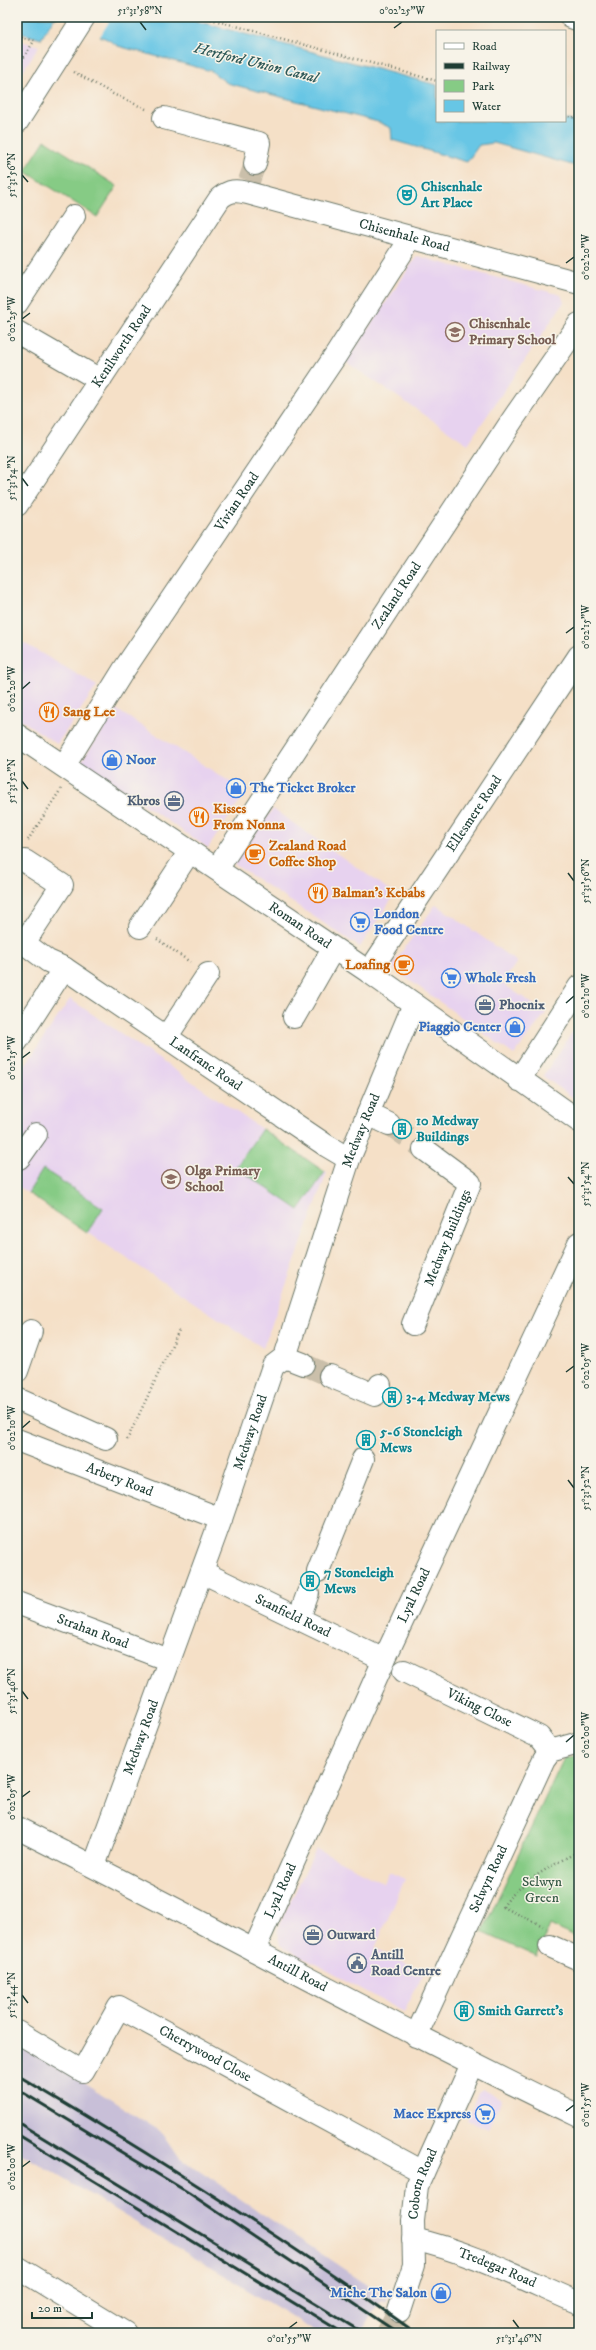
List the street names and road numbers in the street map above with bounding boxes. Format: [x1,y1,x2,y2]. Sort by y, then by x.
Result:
street label: Chisenhale Road [357,215,452,256]
street label: Kenilworth Road [88,302,156,391]
street label: Vivian Road [210,469,263,536]
street label: Zealand Road [368,559,425,633]
street label: Ellesmere Road [442,772,506,855]
street label: Roman Road [265,898,335,953]
street label: Lanfranc Road [166,1033,246,1095]
street label: Medway Road [338,1091,384,1170]
street label: Medway Buildings [420,1186,476,1289]
street label: Medway Road [229,1392,272,1473]
street label: Arbery Road [83,1459,156,1501]
street label: Lyal Road [394,1565,435,1626]
street label: Stanfield Road [252,1590,334,1642]
street label: Strahan Road [54,1610,131,1653]
street label: Viking Close [443,1684,515,1732]
street label: Medway Road [119,1697,163,1777]
street label: Selwyn Road [465,1842,512,1916]
street label: Lyal Road [260,1860,301,1921]
street label: Antill Road [265,1950,331,1996]
street label: Cherrywood Close [156,2021,255,2086]
street label: Coborn Road [404,2145,442,2220]
street label: Tredegar Road [456,2244,539,2292]

